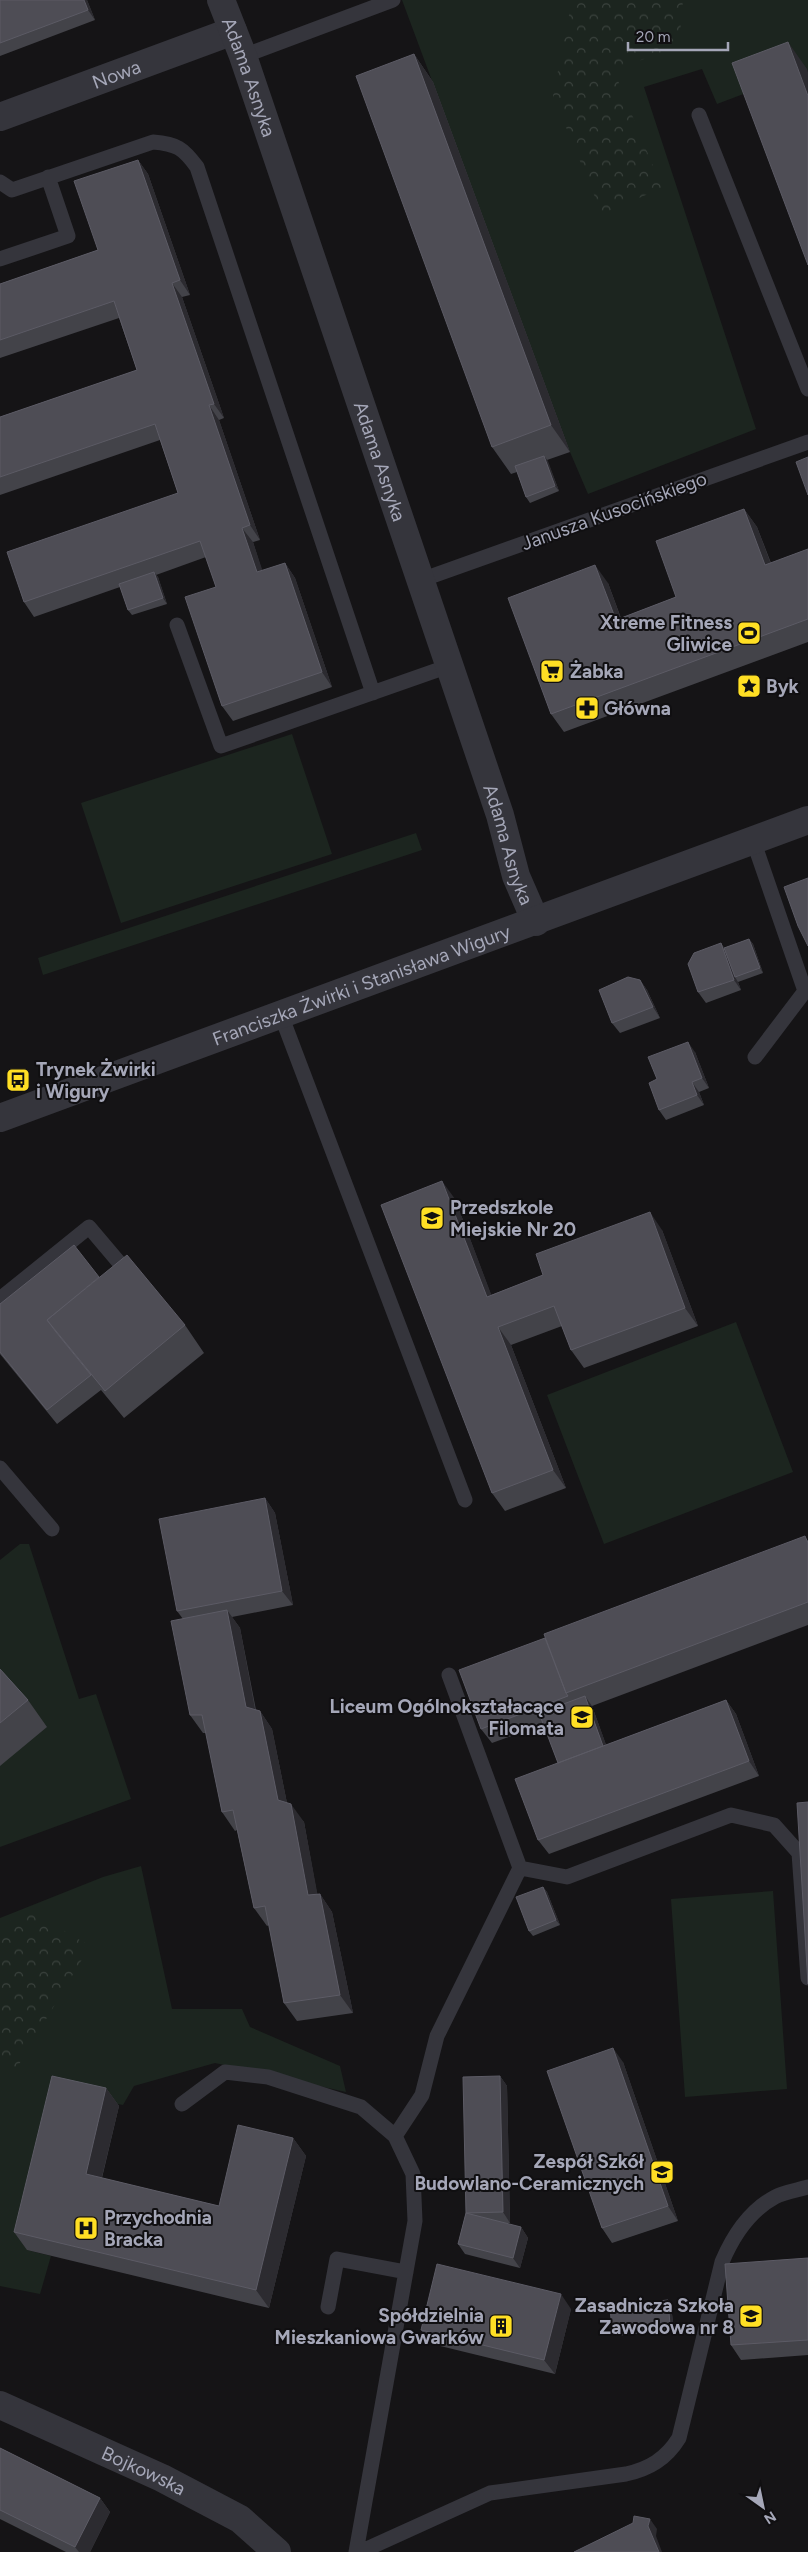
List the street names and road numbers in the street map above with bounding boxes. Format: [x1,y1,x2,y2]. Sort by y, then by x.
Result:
street label: Adama Asnyka [217,14,281,140]
street label: Nowa [89,55,144,93]
street label: Adama Asnyka [349,398,411,524]
street label: Janusza Kusocińskiego [518,467,710,555]
street label: Adama Asnyka [479,781,539,908]
street label: Franciszka Żwirki i Stanisława Wigury [209,919,513,1050]
street label: Bojkowska [98,2441,190,2500]

